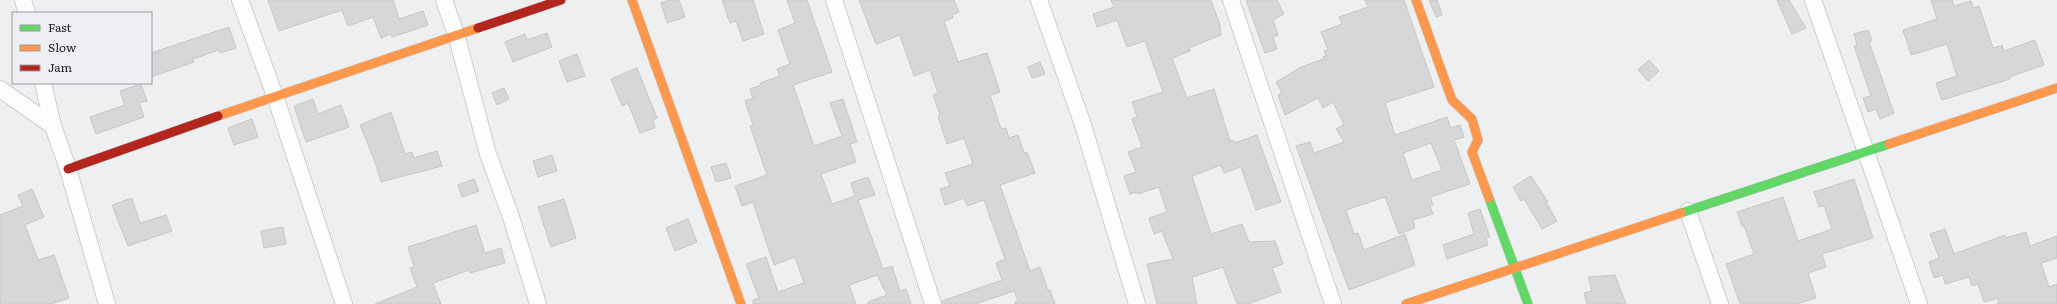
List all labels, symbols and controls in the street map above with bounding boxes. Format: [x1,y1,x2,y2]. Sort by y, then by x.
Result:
legend [12,12,152,84]
text: Fast [48,18,72,36]
text: Slow [48,38,77,56]
text: Jam [48,58,73,76]

